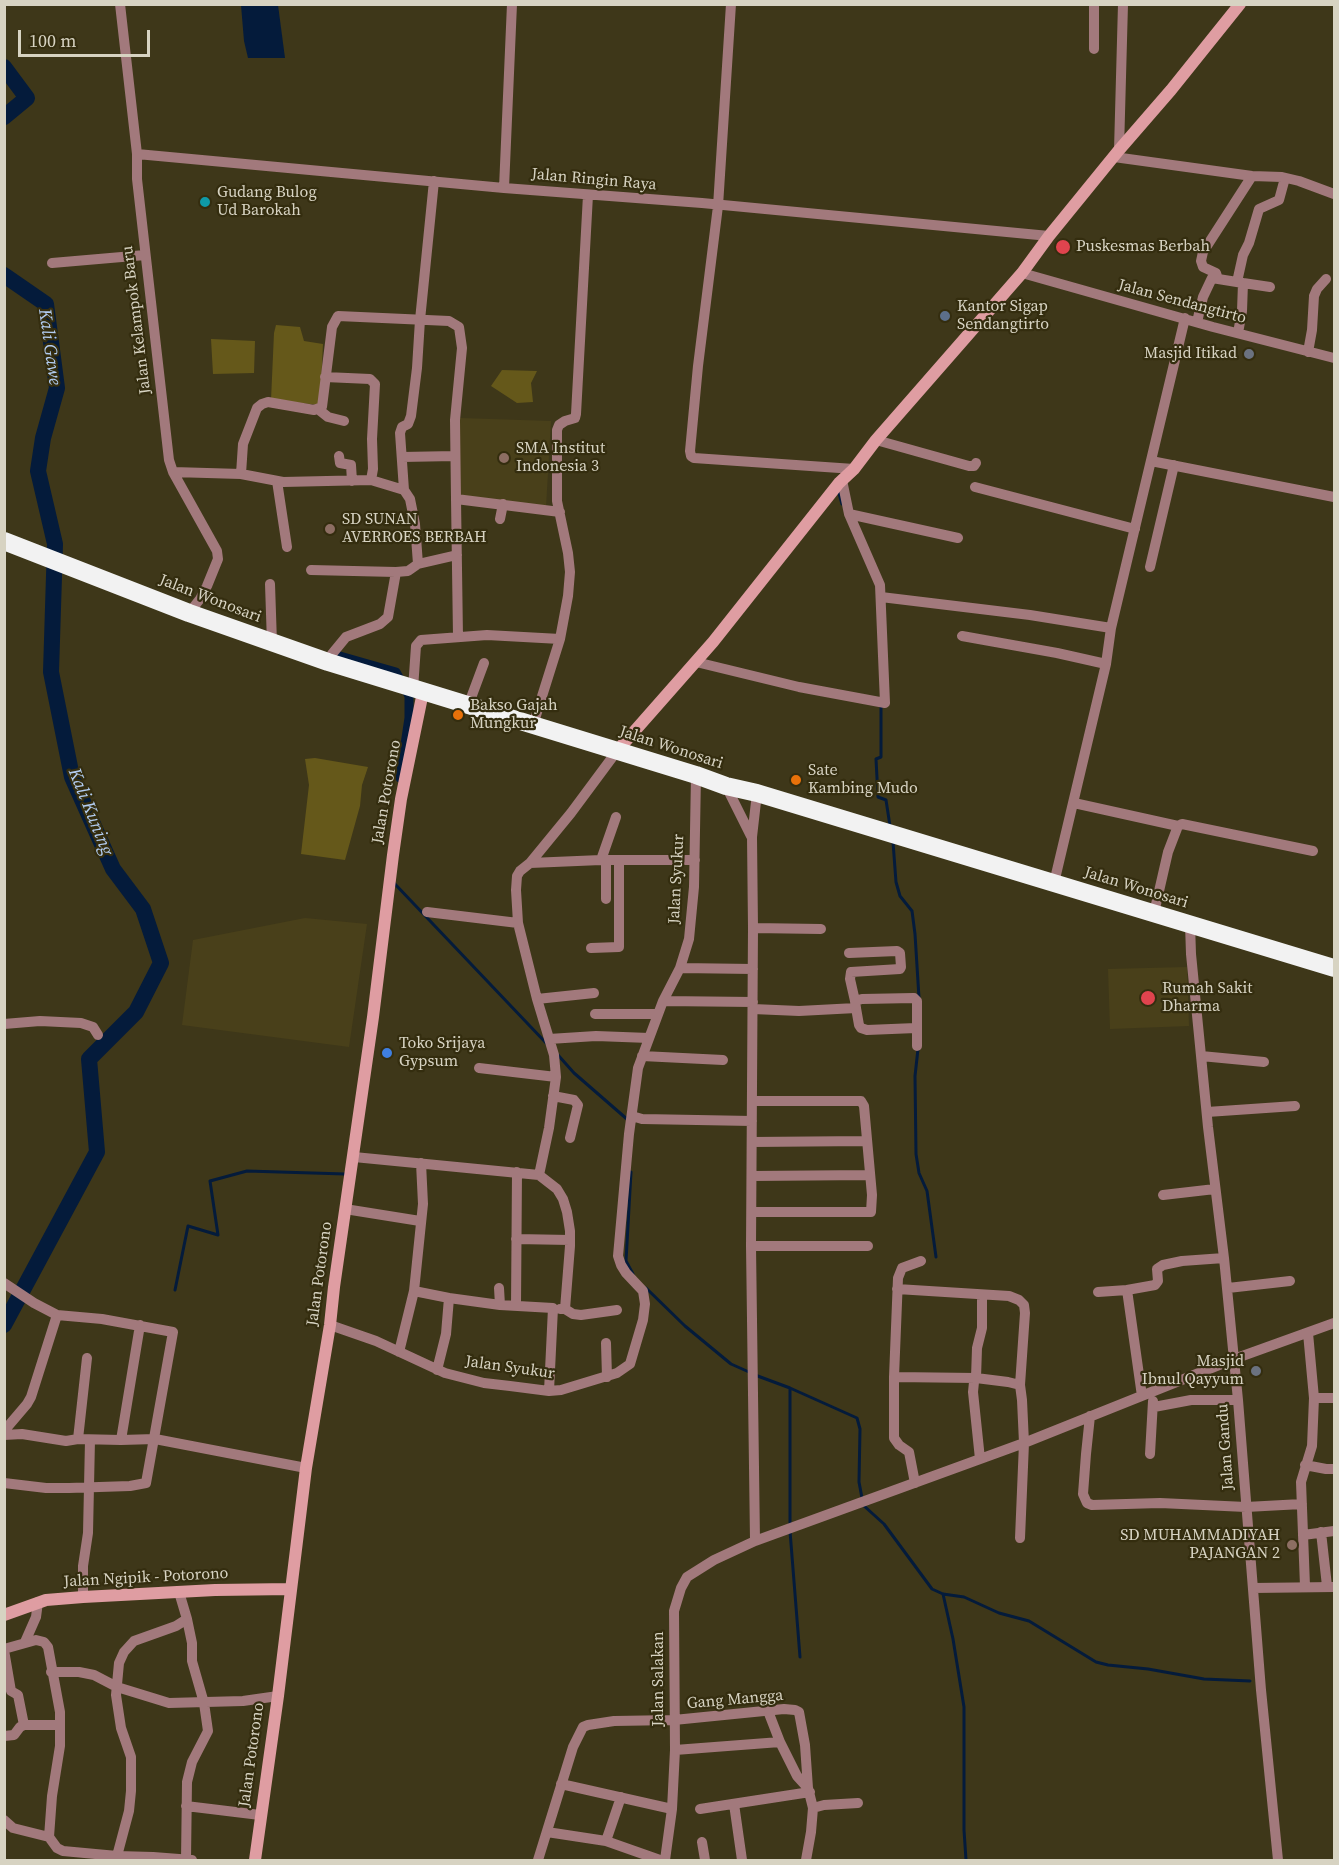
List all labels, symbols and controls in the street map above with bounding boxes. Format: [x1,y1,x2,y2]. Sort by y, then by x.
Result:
scale bar [21,18,153,56]
text: 100 m [29,28,76,53]
street label: Jalan Ringin Raya [531,165,657,195]
place label: Gudang Bulog Ud Barokah [217,183,317,221]
marker: Gudang Bulog Ud Barokah [198,195,212,209]
place label: Puskesmas Berbah [1076,237,1210,257]
marker: Puskesmas Berbah [1054,238,1072,256]
street label: Jalan Kelampok Baru [118,245,156,395]
street label: Jalan Sendangtirto [1116,276,1248,328]
place label: Kantor Sigap Sendangtirto [957,297,1049,335]
water label: Kali Gawe [33,307,65,387]
marker: Kantor Sigap Sendangtirto [938,309,952,323]
place label: Masjid Itikad [1144,344,1237,364]
marker: Masjid Itikad [1242,347,1256,361]
place label: SMA Institut Indonesia 3 [516,439,605,477]
marker: SMA Institut Indonesia 3 [497,451,511,465]
place label: SD SUNAN AVERROES BERBAH [342,510,487,548]
marker: SD SUNAN AVERROES BERBAH [323,522,337,536]
street label: Jalan Wonosari [156,571,264,627]
place label: Bakso Gajah Mungkur [470,696,558,734]
marker: Bakso Gajah Mungkur [451,708,465,722]
street label: Jalan Wonosari [617,722,725,774]
street label: Jalan Potorono [368,738,406,846]
place label: Sate Kambing Mudo [808,761,918,799]
water label: Kali Kuning [63,765,117,859]
marker: Sate Kambing Mudo [789,773,803,787]
street label: Jalan Syukur [665,834,689,924]
street label: Jalan Wonosari [1082,863,1190,913]
place label: Rumah Sakit Dharma [1162,979,1253,1017]
marker: Rumah Sakit Dharma [1139,989,1157,1007]
place label: Toko Srijaya Gypsum [399,1034,485,1072]
marker: Toko Srijaya Gypsum [380,1046,394,1060]
street label: Jalan Potorono [303,1220,337,1328]
street label: Jalan Syukur [464,1352,556,1384]
place label: Masjid Ibnul Qayyum [1142,1352,1244,1390]
marker: Masjid Ibnul Qayyum [1249,1364,1263,1378]
street label: Jalan Gandu [1213,1403,1239,1491]
place label: SD MUHAMMADIYAH PAJANGAN 2 [1120,1526,1280,1564]
marker: SD MUHAMMADIYAH PAJANGAN 2 [1285,1538,1299,1552]
street label: Jalan Ngipik - Potorono [63,1564,229,1592]
street label: Jalan Salakan [649,1631,669,1727]
street label: Gang Mangga [686,1686,784,1714]
street label: Jalan Potorono [235,1701,269,1809]

